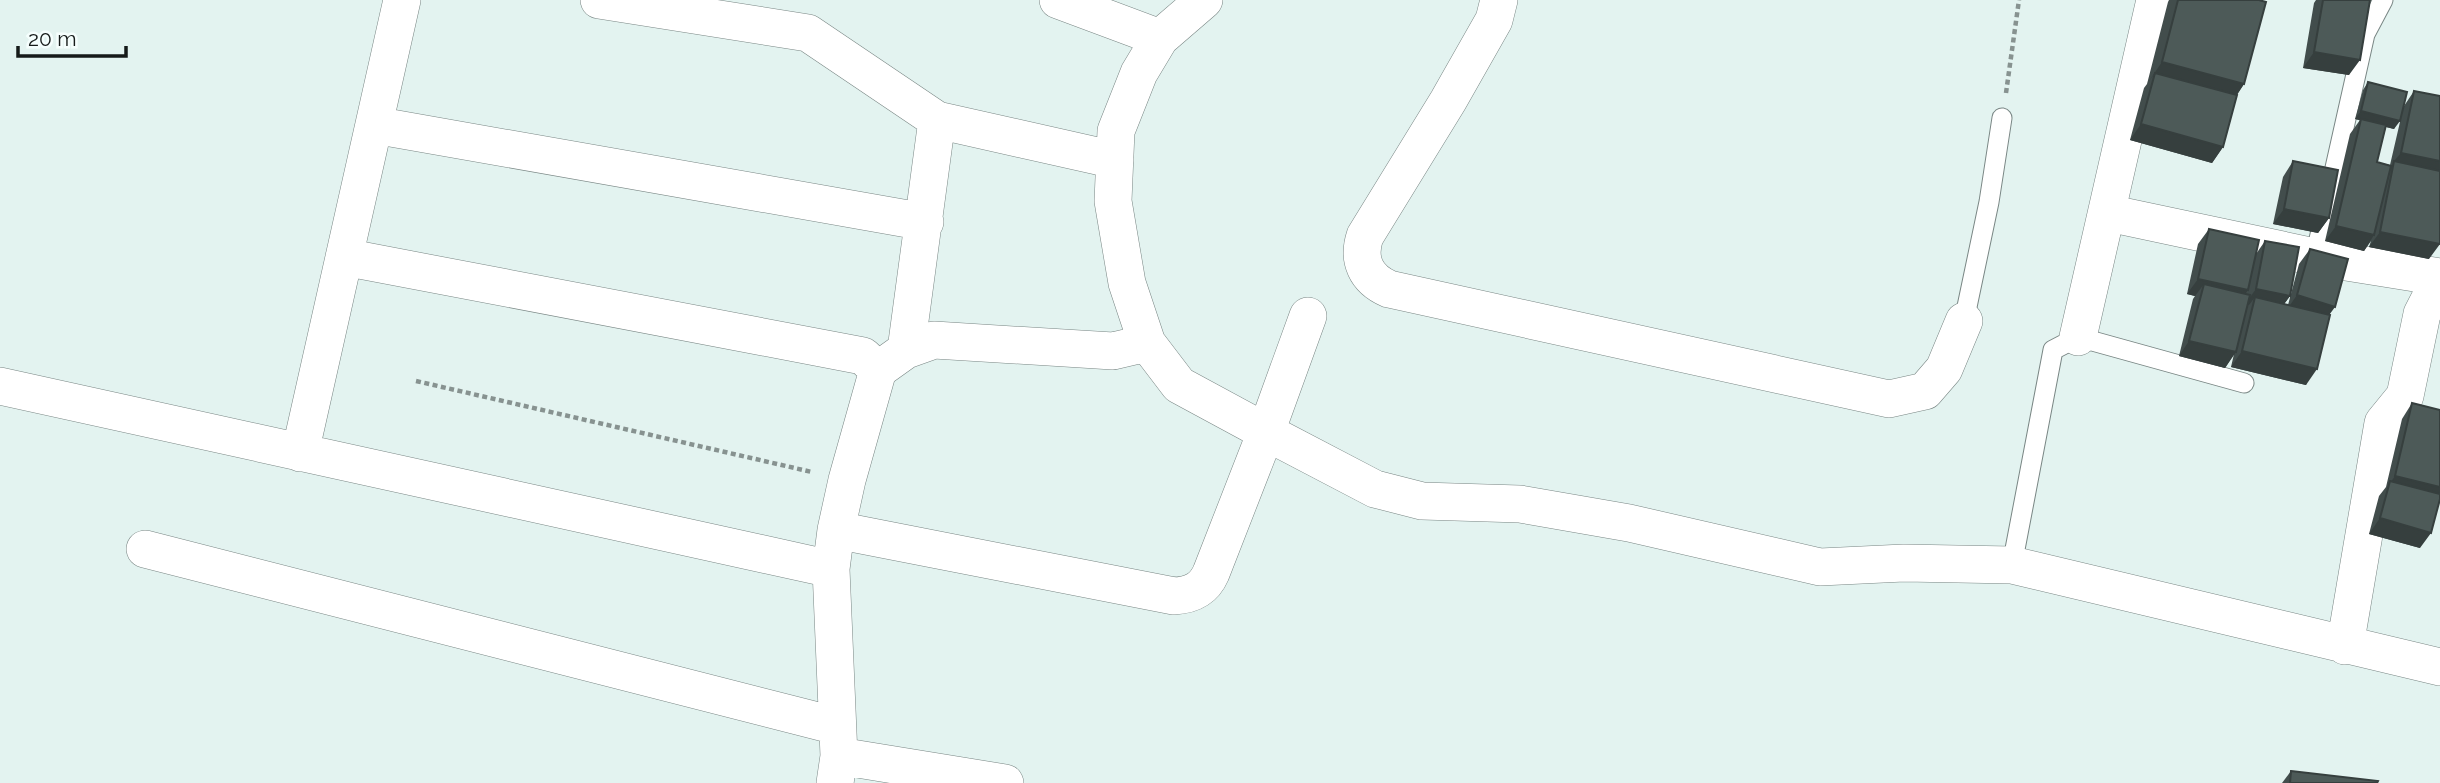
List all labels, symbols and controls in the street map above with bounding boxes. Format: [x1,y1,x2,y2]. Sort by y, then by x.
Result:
scale bar [18,14,126,58]
text: 20 m [28,26,76,51]

